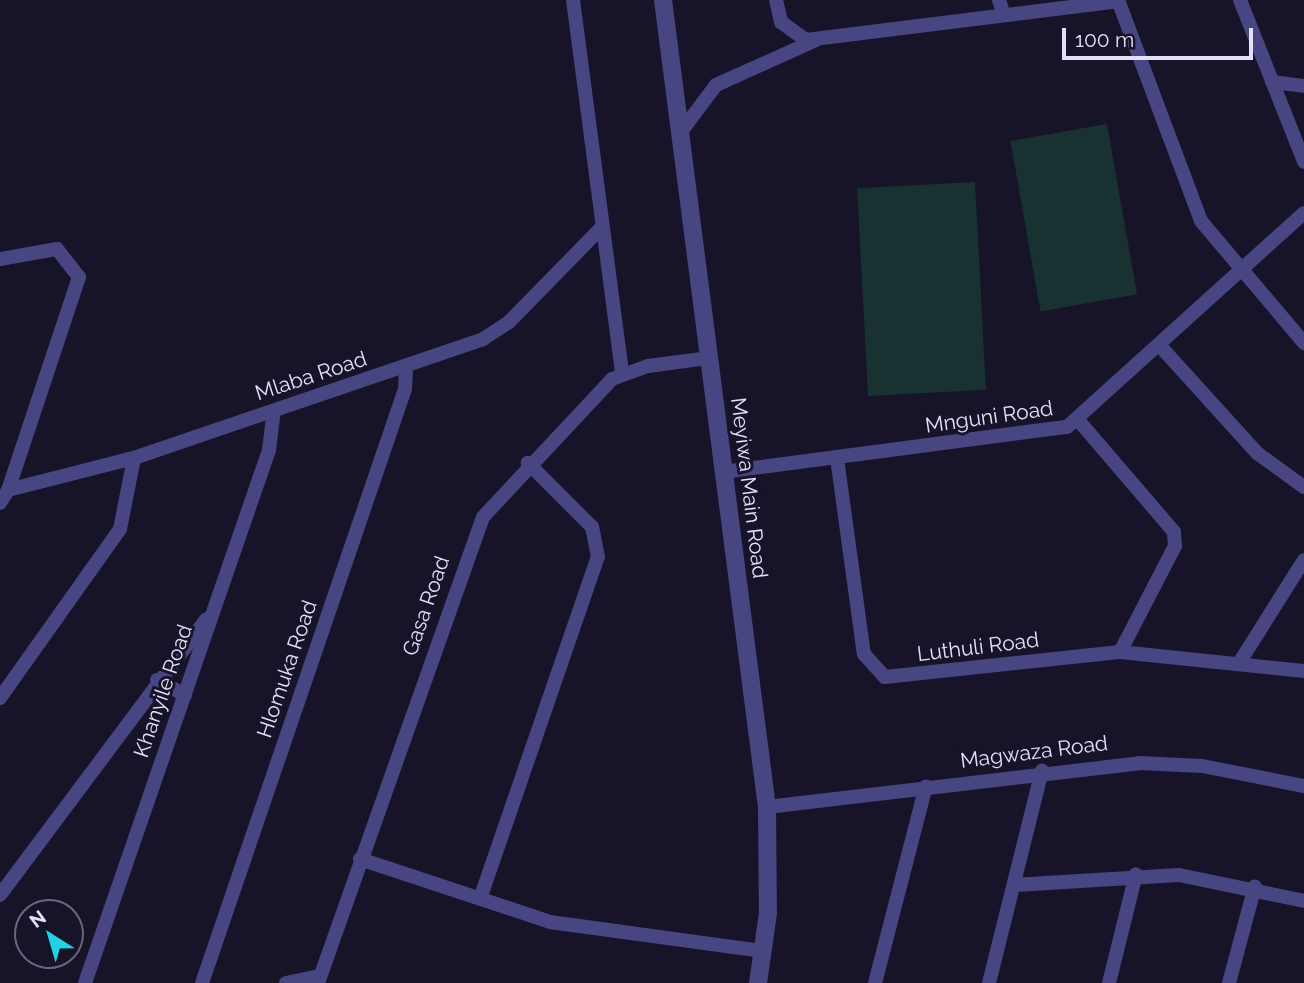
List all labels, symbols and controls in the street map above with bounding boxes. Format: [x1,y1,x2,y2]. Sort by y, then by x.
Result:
scale bar [1066,14,1257,58]
text: 100 m [1075,27,1134,52]
street label: Mlaba Road [252,346,370,406]
street label: Meyiwa Main Road [725,396,773,580]
street label: Mnguni Road [924,396,1054,438]
street label: Gasa Road [397,553,455,659]
street label: Hlomuka Road [252,597,322,741]
street label: Khanyile Road [128,621,198,761]
street label: Luthuli Road [916,627,1040,667]
street label: Magwaza Road [959,730,1109,774]
north arrow [14,899,84,969]
text: N [25,906,50,932]

